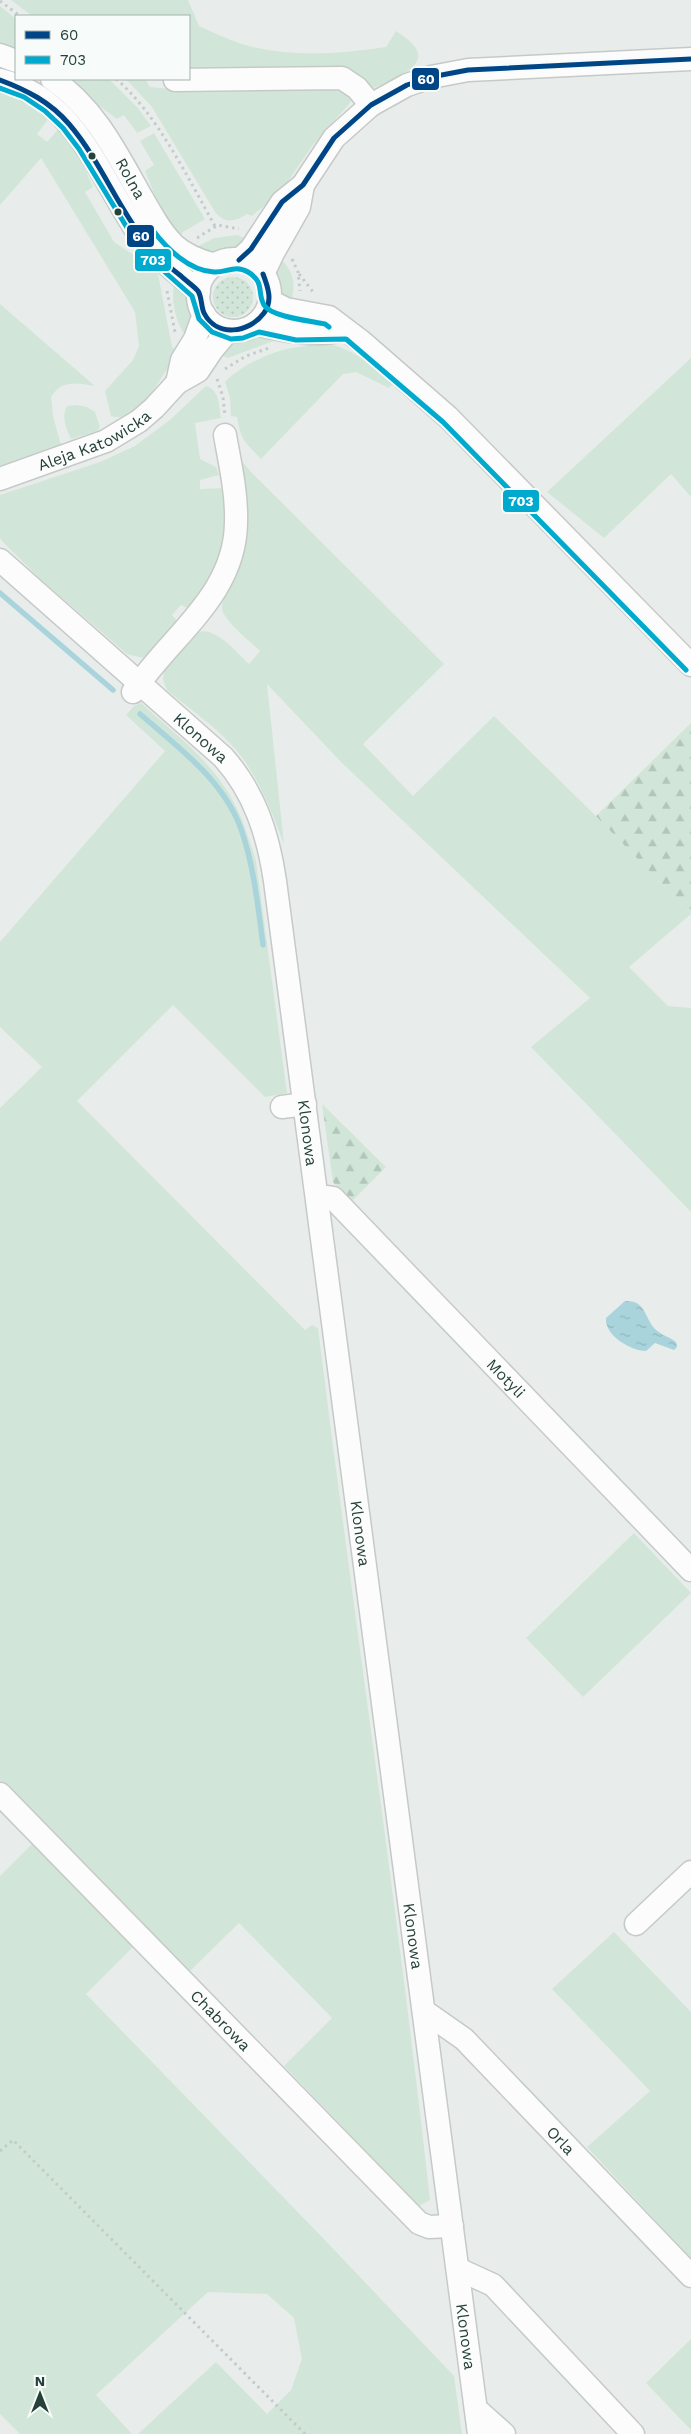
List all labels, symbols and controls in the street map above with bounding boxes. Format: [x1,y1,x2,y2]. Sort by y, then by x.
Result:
legend [15,15,190,80]
text: 60 [60,26,78,44]
text: 703 [60,51,86,69]
line badge: 60 [411,67,440,91]
text: 60 [417,71,435,87]
unlabelled marker [87,151,97,161]
street label: Rolna [111,155,149,202]
unlabelled marker [113,207,123,217]
line badge: 60 [126,224,155,248]
text: 60 [132,228,150,244]
line badge: 703 [134,248,172,272]
text: 703 [140,252,166,268]
street label: Aleja Katowicka [35,406,155,475]
line badge: 703 [502,489,540,513]
text: 703 [508,493,534,509]
street label: Klonowa [169,709,232,767]
street label: Klonowa [294,1099,321,1167]
street label: Motyli [483,1355,529,1402]
street label: Klonowa [346,1499,374,1568]
street label: Klonowa [399,1902,427,1970]
street label: Chabrowa [186,1986,254,2055]
street label: Orla [543,2122,579,2159]
street label: Klonowa [452,2302,479,2371]
north arrow [15,2369,65,2419]
text: N [35,2373,45,2389]

